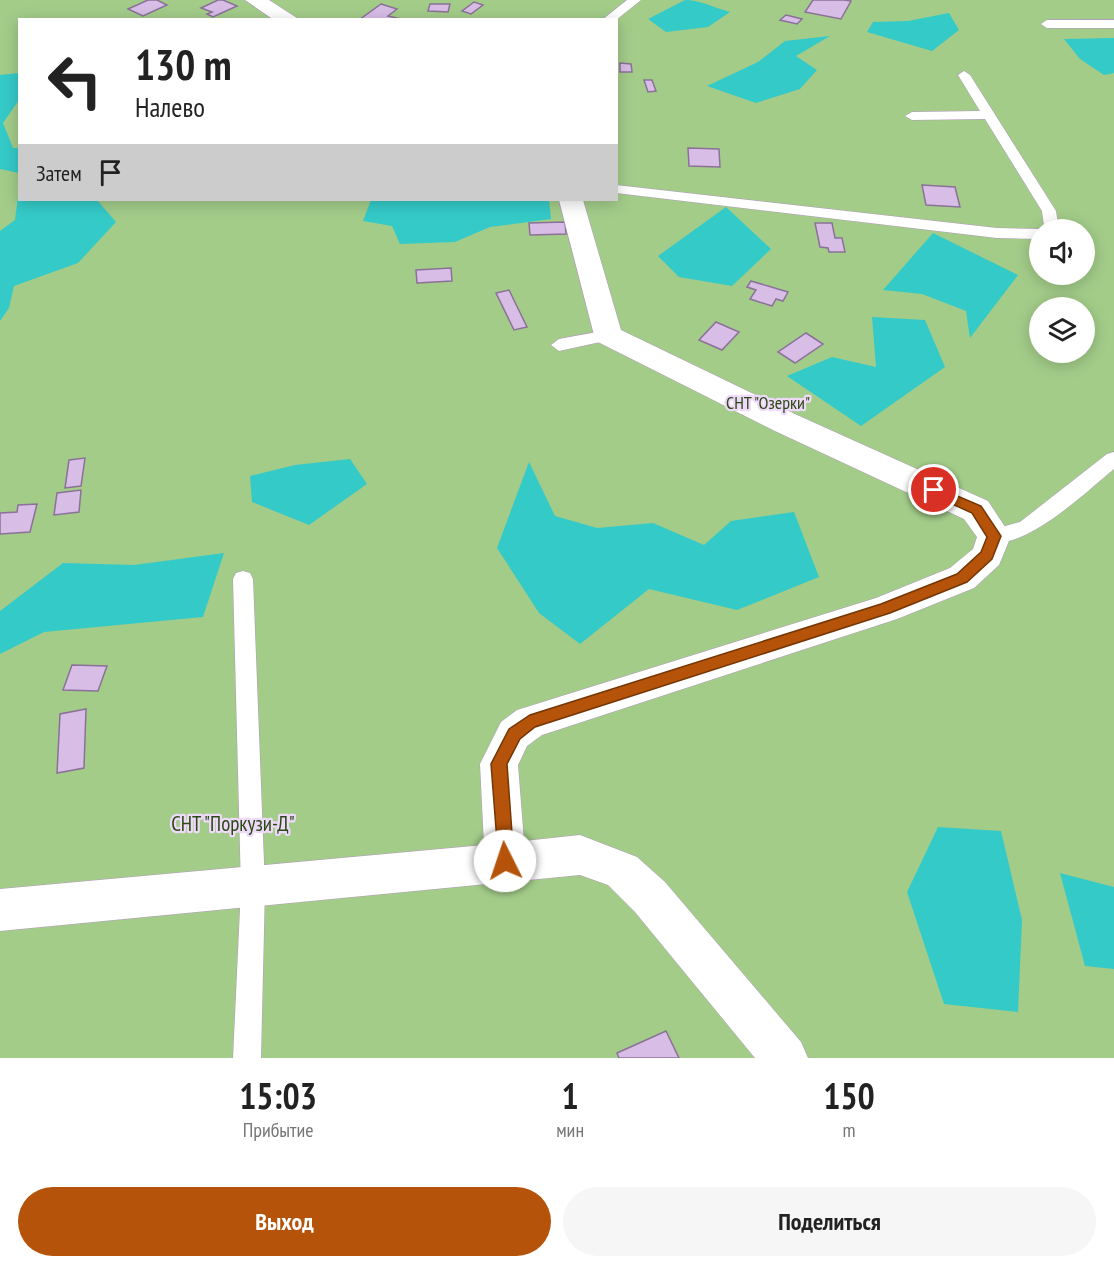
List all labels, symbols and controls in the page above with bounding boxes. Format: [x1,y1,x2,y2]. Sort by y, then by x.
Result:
text: 130 m [135,37,232,92]
icon: left [36,42,114,120]
text: Налево [135,90,205,124]
icon: arrive [94,156,127,189]
text: Затем [36,159,82,187]
map controls [1029,219,1095,363]
button: sound [1029,219,1095,285]
button: layers [1029,297,1095,363]
park label: СНТ "Озерки" [726,391,810,414]
pin [908,464,959,515]
icon: arrive [917,473,950,506]
park label: СНТ "Поркузи-Д" [171,810,295,837]
position arrow [473,829,537,893]
text: 15:03 [239,1072,317,1119]
text: 1 [562,1072,579,1119]
text: 150 [823,1072,875,1119]
text: Прибытие [243,1117,314,1143]
text: мин [556,1117,584,1143]
text: m [843,1117,856,1143]
button: Выход [18,1187,551,1256]
button: Поделиться [563,1187,1096,1256]

